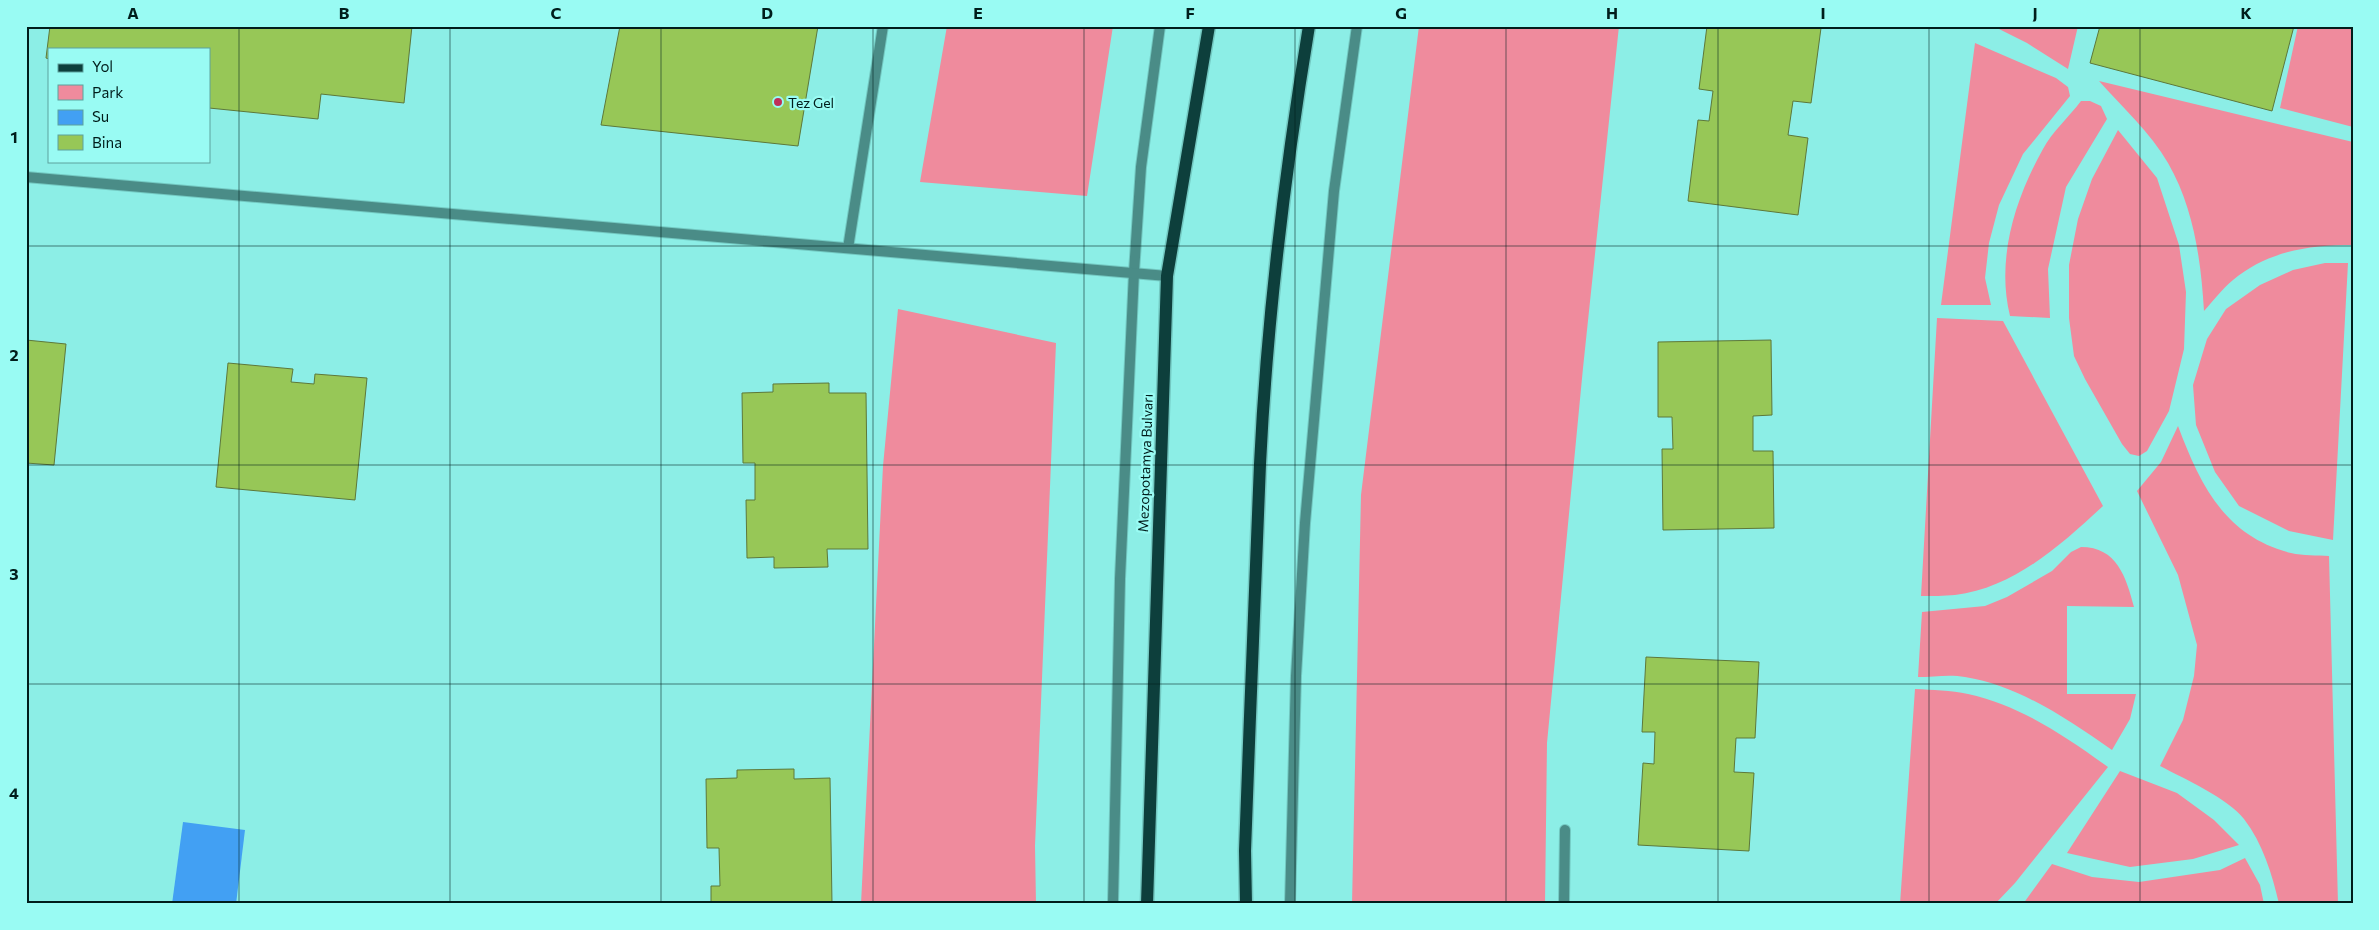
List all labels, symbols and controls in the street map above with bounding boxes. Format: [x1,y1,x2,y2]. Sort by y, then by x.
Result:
text: A [127,3,139,22]
text: B [339,3,350,22]
text: C [551,3,562,22]
text: D [761,3,773,22]
text: E [973,3,983,22]
text: F [1185,3,1195,22]
text: G [1395,3,1407,22]
text: H [1606,3,1618,22]
text: I [1820,3,1826,22]
text: J [2032,3,2038,22]
text: K [2240,3,2252,22]
legend [48,48,210,162]
text: Yol [92,57,113,75]
text: Park [92,83,123,101]
place label: Tez Gel [788,94,834,111]
marker: Tez Gel [772,96,784,108]
text: Su [92,107,109,125]
text: 1 [10,127,18,146]
text: Bina [92,133,122,151]
text: 2 [9,345,19,364]
street label: Mezopotamya Bulvarı [1134,393,1156,533]
text: 3 [9,564,19,583]
text: 4 [9,783,19,802]

